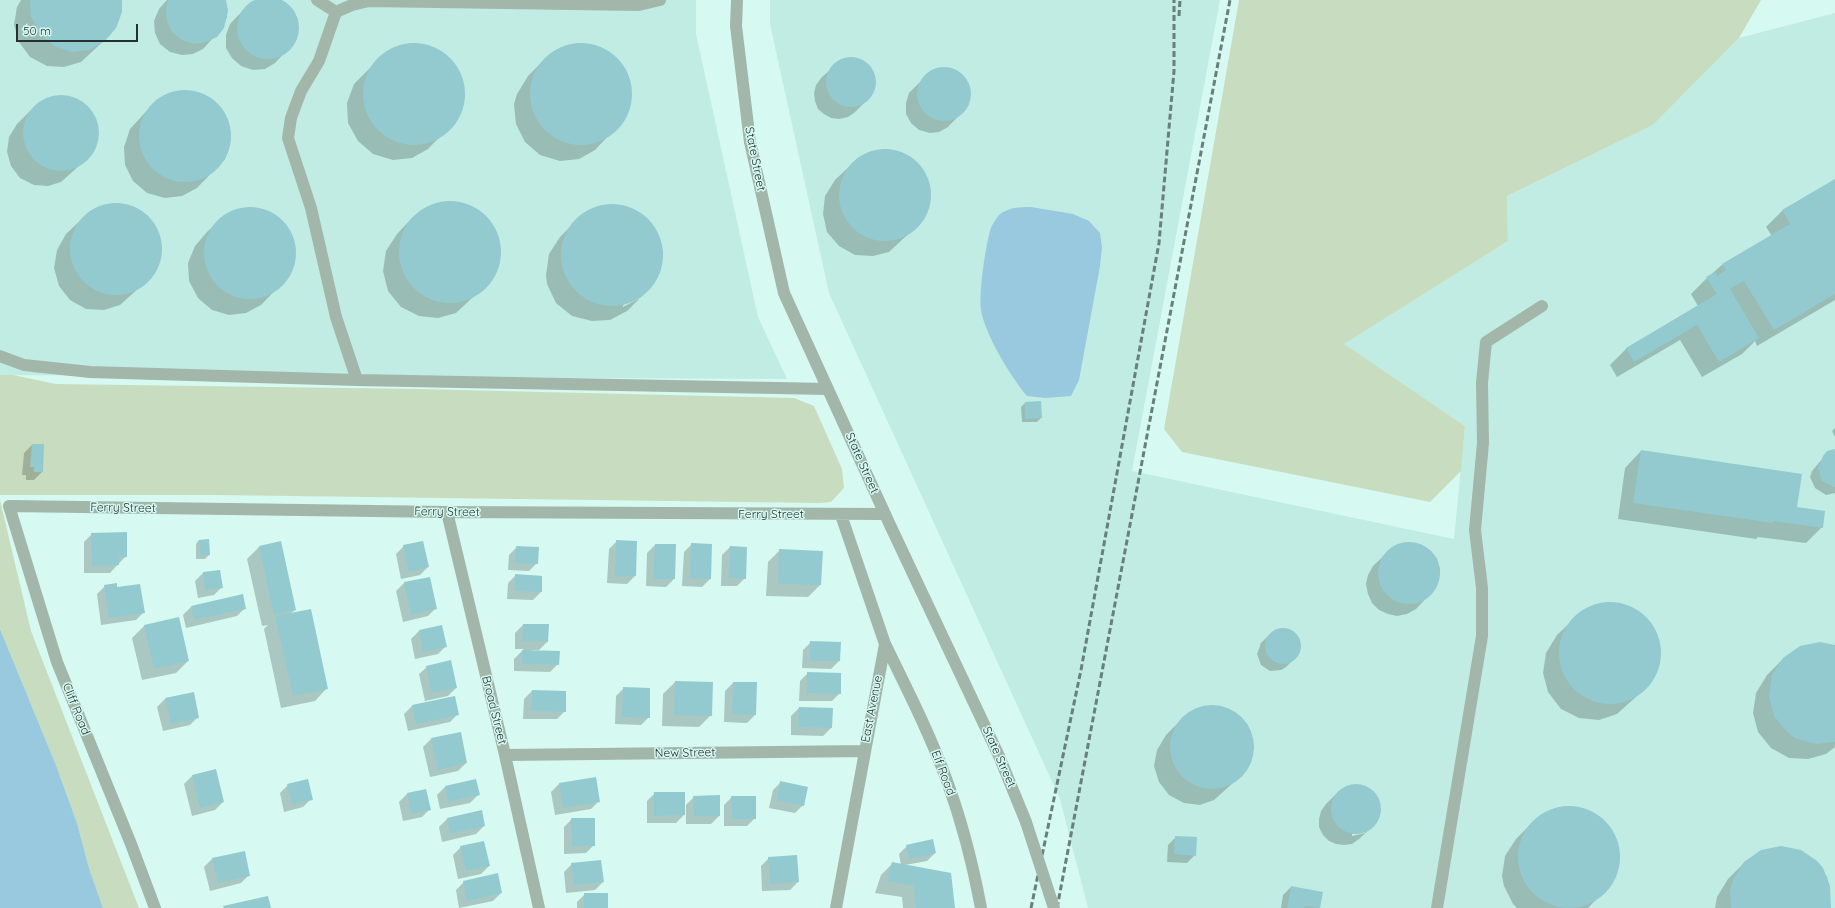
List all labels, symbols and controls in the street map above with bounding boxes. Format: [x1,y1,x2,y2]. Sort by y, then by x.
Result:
scale bar [18,16,140,42]
text: 50 m [23,23,51,38]
street label: State Street [742,126,768,192]
street label: State Street [842,430,882,496]
street label: Ferry Street [90,500,156,516]
street label: Ferry Street [414,504,480,520]
street label: Ferry Street [738,507,804,521]
street label: Broad Street [479,674,509,746]
street label: East Avenue [858,674,886,744]
street label: Cliff Road [59,681,93,737]
street label: State Street [979,724,1019,790]
street label: New Street [655,745,715,761]
street label: Elf Road [928,749,958,797]

